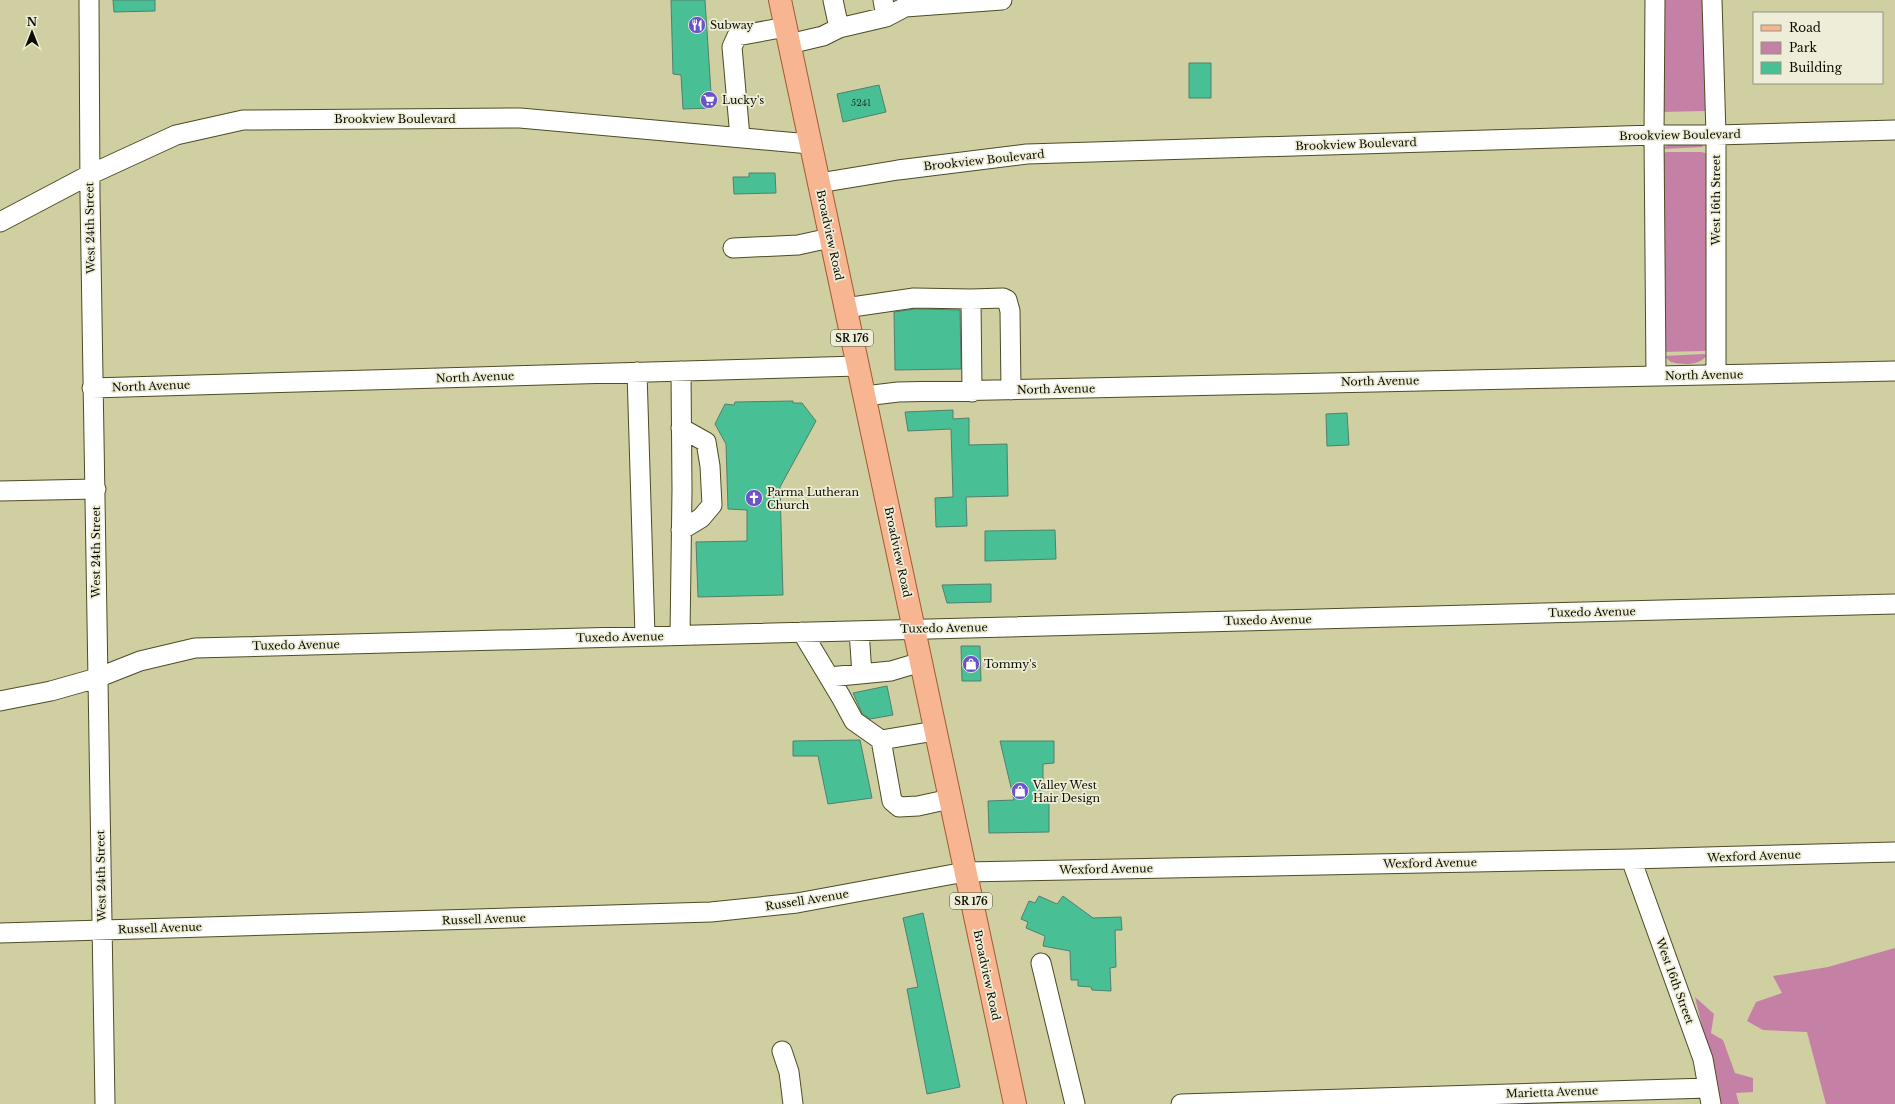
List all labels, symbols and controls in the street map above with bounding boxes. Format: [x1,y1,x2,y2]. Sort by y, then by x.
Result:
north arrow [12,12,52,52]
legend [1753,12,1883,84]
text: N [27,15,38,29]
restaurant icon: Subway [687,15,707,35]
place label: Subway [710,18,754,32]
text: Road [1789,20,1821,35]
text: Park [1789,40,1817,55]
text: Building [1789,60,1843,75]
supermarket icon: Lucky's [699,90,719,110]
place label: Lucky's [722,93,764,107]
house number: 5241 [851,97,871,108]
street label: Brookview Boulevard [334,112,456,126]
street label: Brookview Boulevard [1619,127,1741,143]
street label: Brookview Boulevard [1295,135,1418,153]
street label: Brookview Boulevard [923,147,1046,173]
street label: West 16th Street [1709,154,1723,246]
street label: West 24th Street [82,181,98,275]
street label: Broadview Road [814,188,847,282]
road number: SR 176 [831,330,873,346]
street label: North Avenue [1665,367,1743,383]
street label: North Avenue [436,369,514,385]
street label: North Avenue [1341,373,1419,389]
street label: North Avenue [112,378,190,394]
street label: North Avenue [1017,381,1095,397]
place label: Parma Lutheran Church [767,485,859,512]
church icon: Parma Lutheran Church [744,488,764,508]
street label: West 24th Street [89,505,103,599]
street label: Broadview Road [882,505,915,599]
street label: Tuxedo Avenue [1548,604,1636,620]
street label: Tuxedo Avenue [1224,612,1312,628]
street label: Tuxedo Avenue [900,620,988,636]
street label: Tuxedo Avenue [576,629,664,645]
street label: Tuxedo Avenue [252,637,340,653]
shop icon: Tommy's [961,654,981,674]
place label: Tommy's [984,657,1036,671]
place label: Valley West Hair Design [1032,778,1100,805]
shop icon: Valley West Hair Design [1010,781,1030,801]
street label: West 24th Street [93,829,109,923]
street label: Wexford Avenue [1706,847,1801,865]
street label: Wexford Avenue [1382,855,1477,871]
street label: Wexford Avenue [1058,861,1153,877]
street label: Russell Avenue [764,887,850,913]
road number: SR 176 [950,893,992,909]
street label: Russell Avenue [442,911,526,927]
street label: Russell Avenue [118,920,202,936]
street label: Broadview Road [971,928,1004,1022]
street label: West 16th Street [1653,935,1697,1027]
street label: Marietta Avenue [1506,1083,1598,1101]

